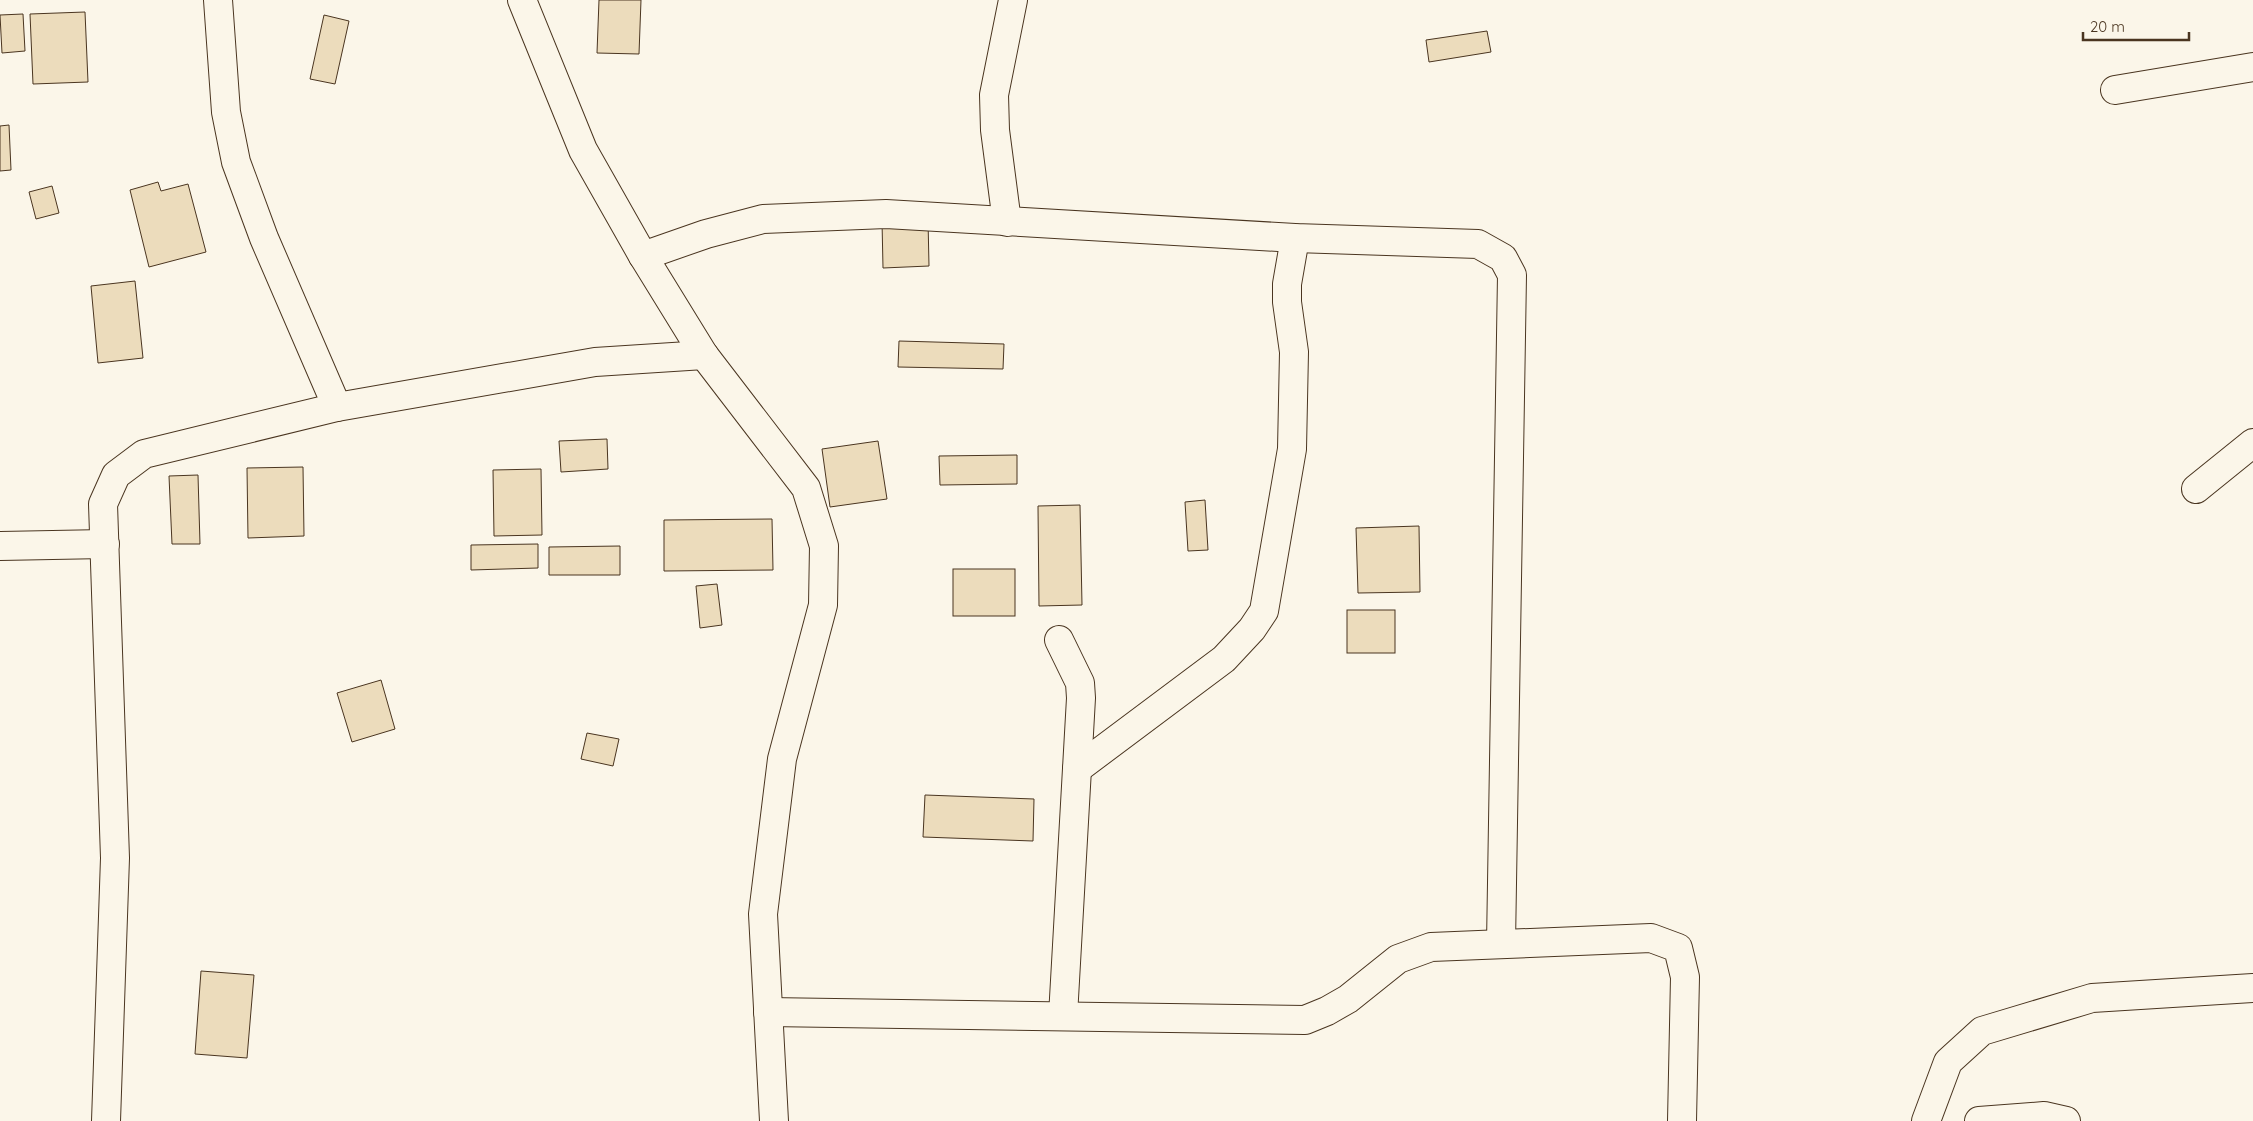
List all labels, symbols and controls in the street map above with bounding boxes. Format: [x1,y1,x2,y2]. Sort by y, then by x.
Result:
scale bar [2083,10,2189,42]
text: 20 m [2090,17,2125,36]

